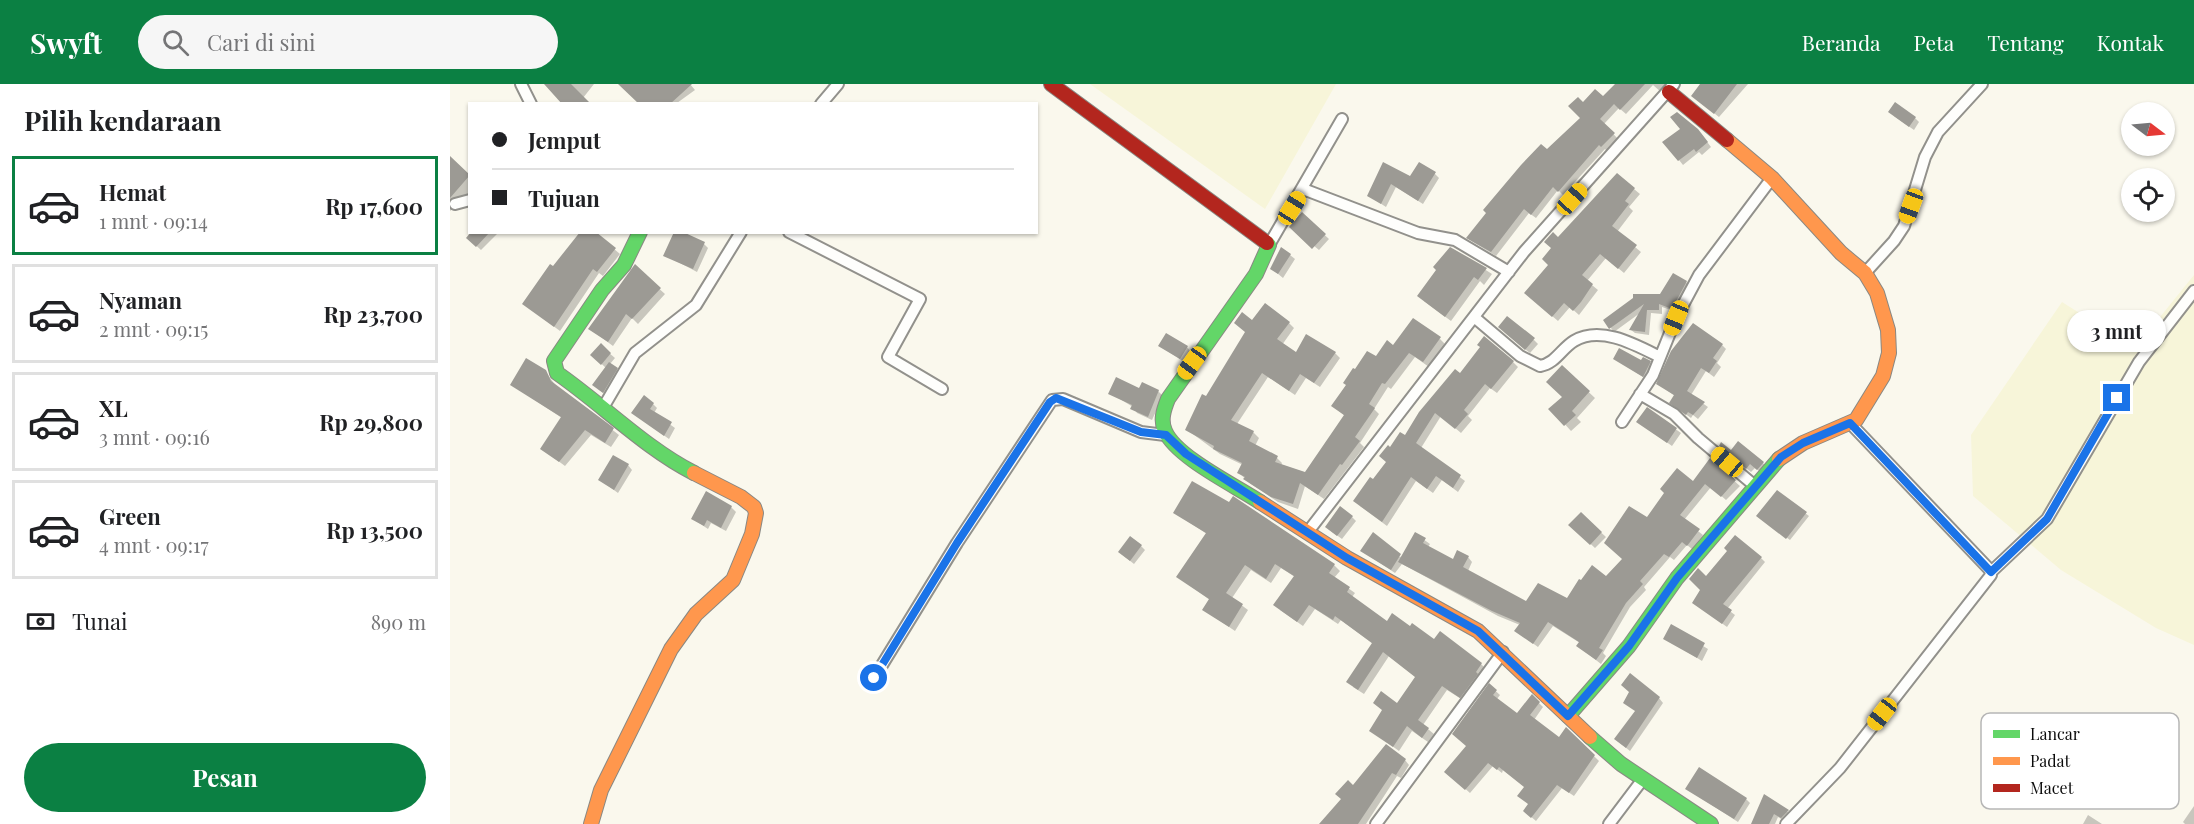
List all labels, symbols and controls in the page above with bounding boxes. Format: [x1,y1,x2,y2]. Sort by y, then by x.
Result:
search box [138,15,558,69]
text: Swyft [30,24,102,61]
icon: search [159,26,192,59]
text: Cari di sini [207,27,315,57]
text: Beranda [1802,28,1881,56]
text: Peta [1914,28,1954,56]
text: Tentang [1987,28,2064,56]
text: Kontak [2097,28,2164,56]
text: Pilih kendaraan [24,102,222,138]
north arrow [2121,102,2175,156]
map controls [2121,102,2175,222]
text: Jemput [528,125,601,155]
button: locate [2121,168,2175,222]
text: Hemat [99,177,166,207]
icon: car [27,179,81,233]
car [1553,180,1591,218]
text: Tujuan [528,183,600,213]
car [1896,186,1926,226]
car [1275,188,1309,228]
text: Rp 17,600 [325,191,423,221]
text: 1 mnt · 09:14 [99,207,208,234]
text: Nyaman [99,285,182,315]
icon: car [27,287,81,341]
car [1661,298,1691,338]
text: Rp 23,700 [323,299,423,329]
callout: 3 mnt [2068,311,2166,353]
text: 2 mnt · 09:15 [99,315,208,342]
text: 3 mnt [2091,317,2142,344]
car [1174,343,1210,383]
route end [2103,384,2130,411]
text: XL [99,393,128,423]
icon: car [27,395,81,449]
text: Rp 29,800 [319,407,423,437]
text: 3 mnt · 09:16 [99,423,210,450]
car [1707,444,1747,480]
text: Green [99,501,161,531]
icon: car [27,503,81,557]
text: Rp 13,500 [326,515,423,545]
text: 4 mnt · 09:17 [99,531,209,558]
icon: cash [24,605,57,638]
text: Tunai [72,606,127,636]
text: 890 m [371,608,426,635]
route start [860,664,887,691]
car [1864,694,1900,734]
legend [1981,713,2179,809]
text: Lancar [2030,723,2080,744]
button: Pesan [24,743,426,812]
text: Padat [2030,750,2070,771]
text: Macet [2030,777,2074,798]

